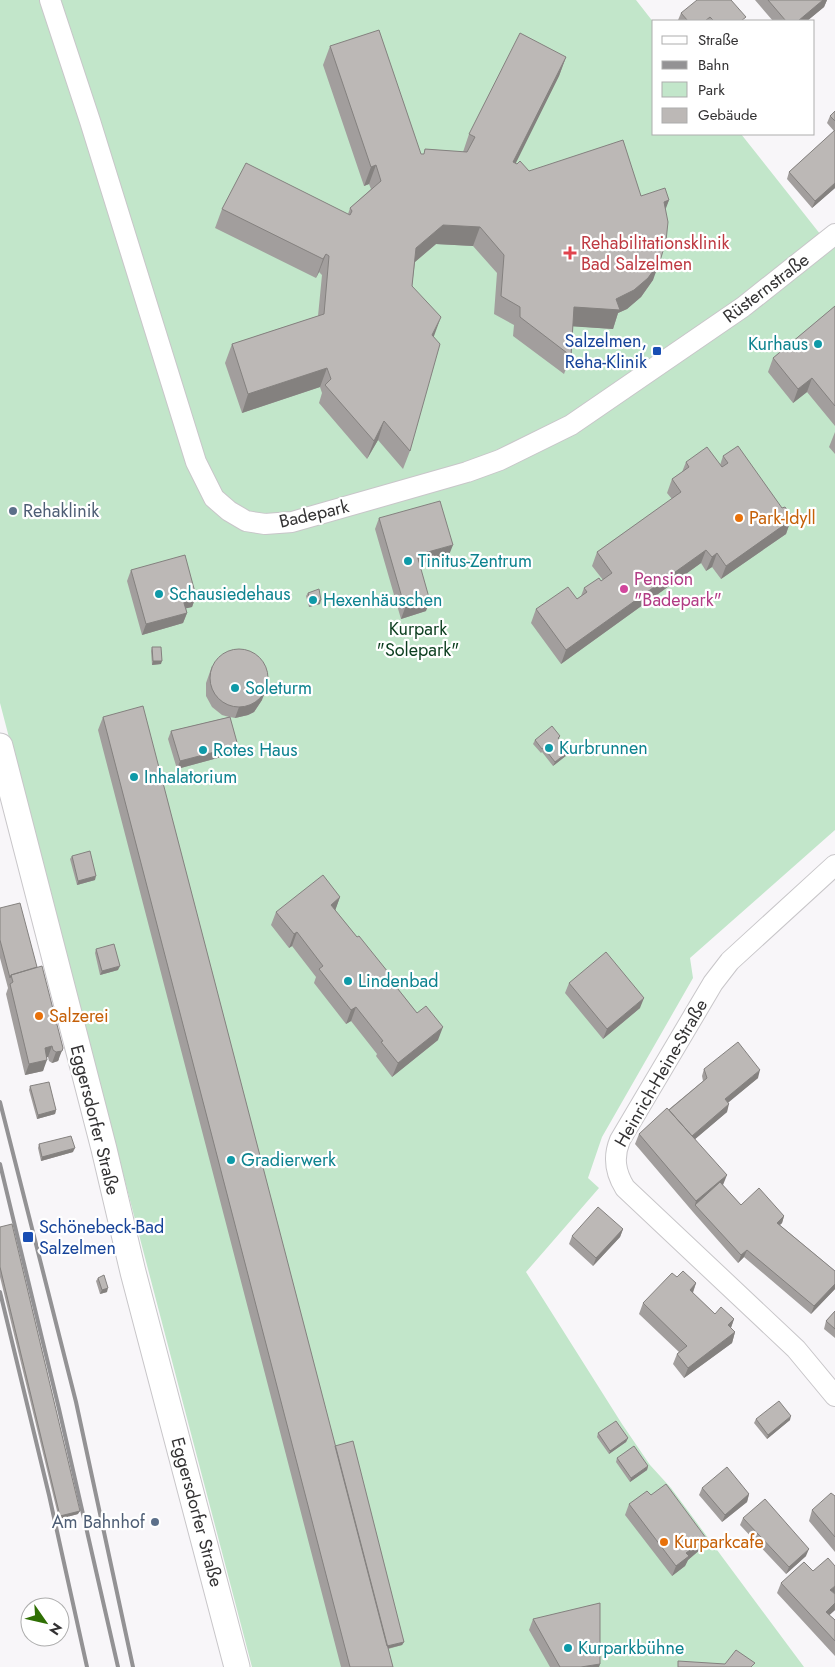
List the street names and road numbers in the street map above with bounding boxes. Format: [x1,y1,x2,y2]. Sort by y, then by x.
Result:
street label: Rüsternstraße [718,247,814,329]
street label: Badepark [276,493,352,535]
street label: Heinrich-Heine-Straße [608,994,714,1152]
street label: Eggersdorfer Straße [64,1042,126,1198]
street label: Eggersdorfer Straße [165,1434,229,1590]

